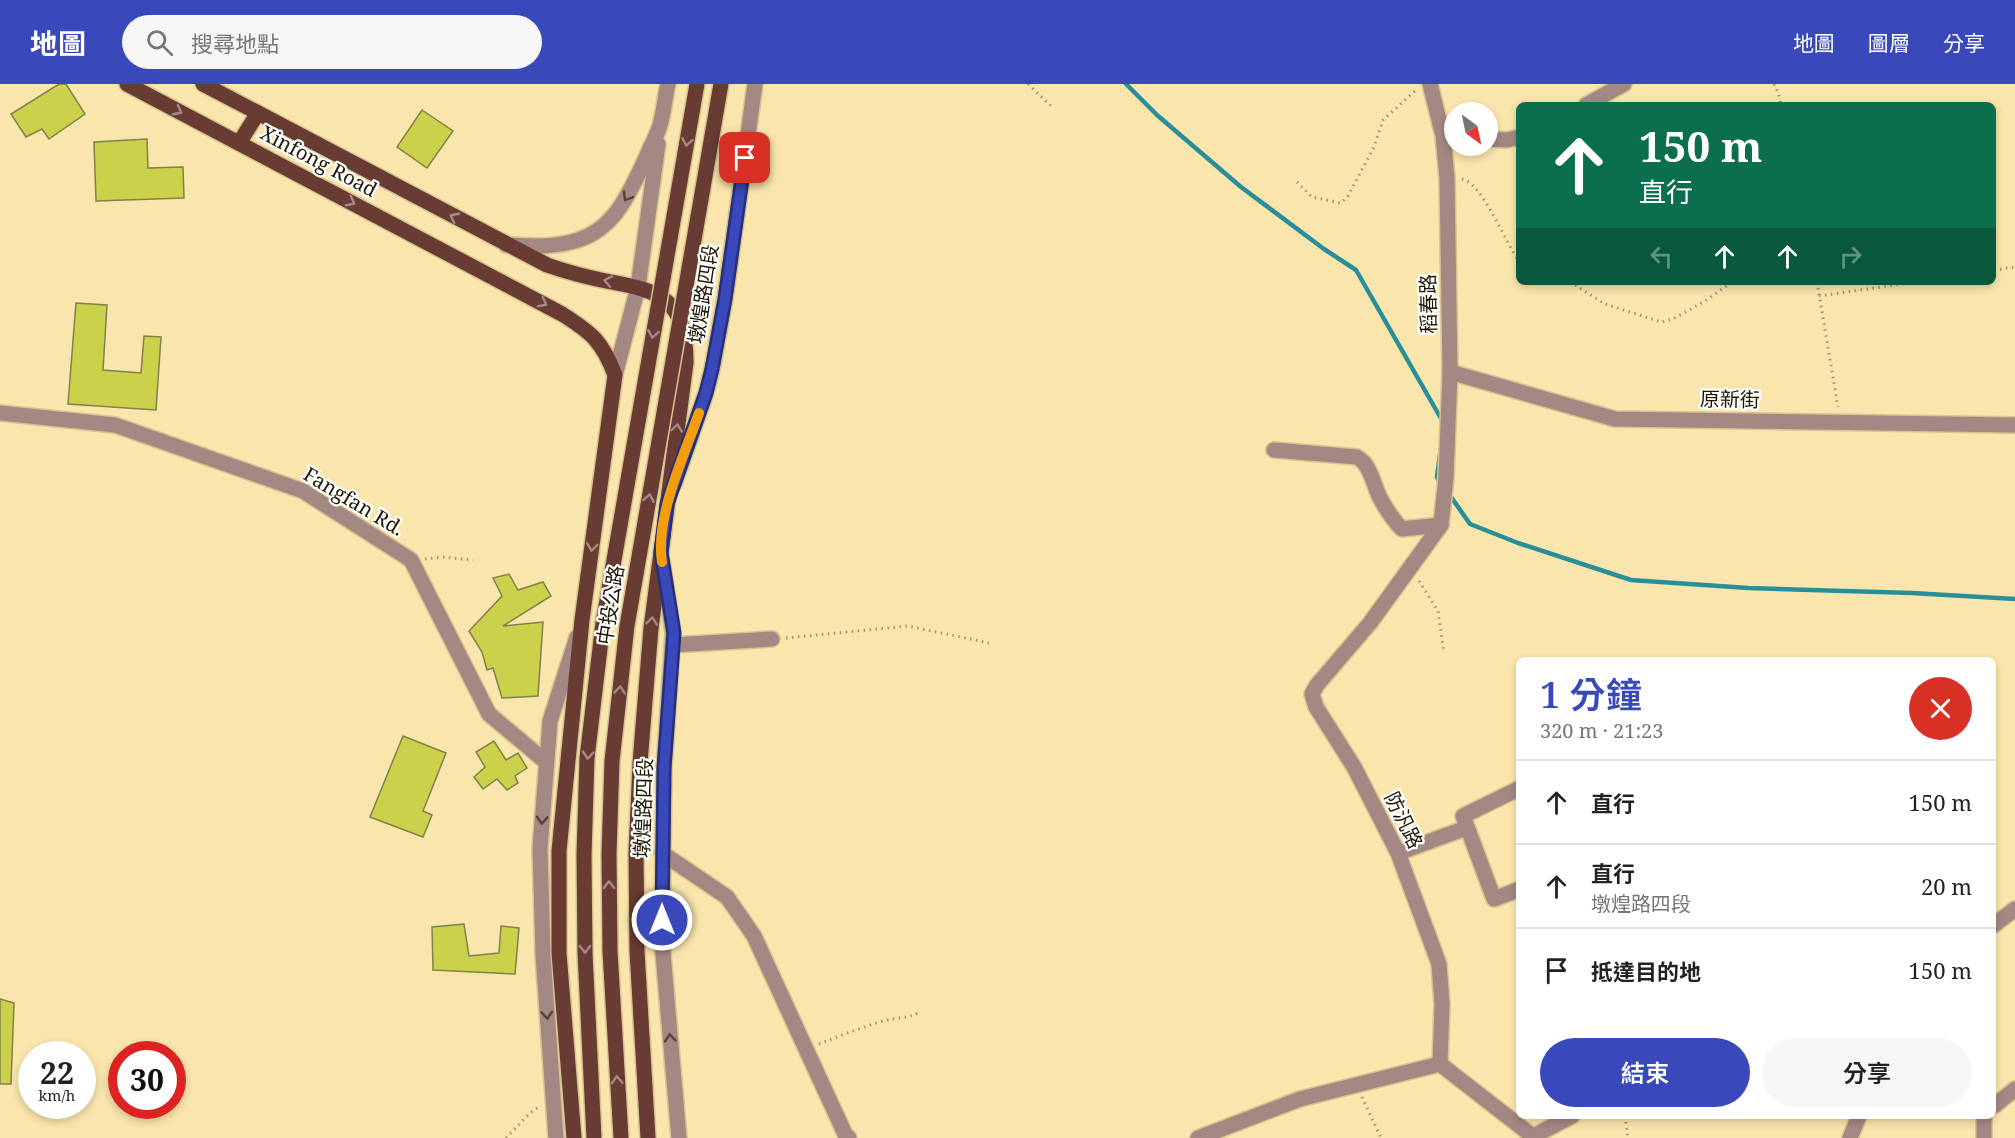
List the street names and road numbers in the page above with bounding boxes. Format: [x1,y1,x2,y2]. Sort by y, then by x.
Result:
street label: Xinfong Road [256,119,382,203]
street label: 墩煌路四段 [682,243,724,345]
street label: 稻春路 [1414,274,1442,334]
street label: 原新街 [1700,385,1760,413]
street label: Fangfan Rd. [299,460,409,542]
street label: 中投公路 [590,563,630,647]
street label: 墩煌路四段 [628,758,658,858]
street label: 防汎路 [1379,787,1429,853]

